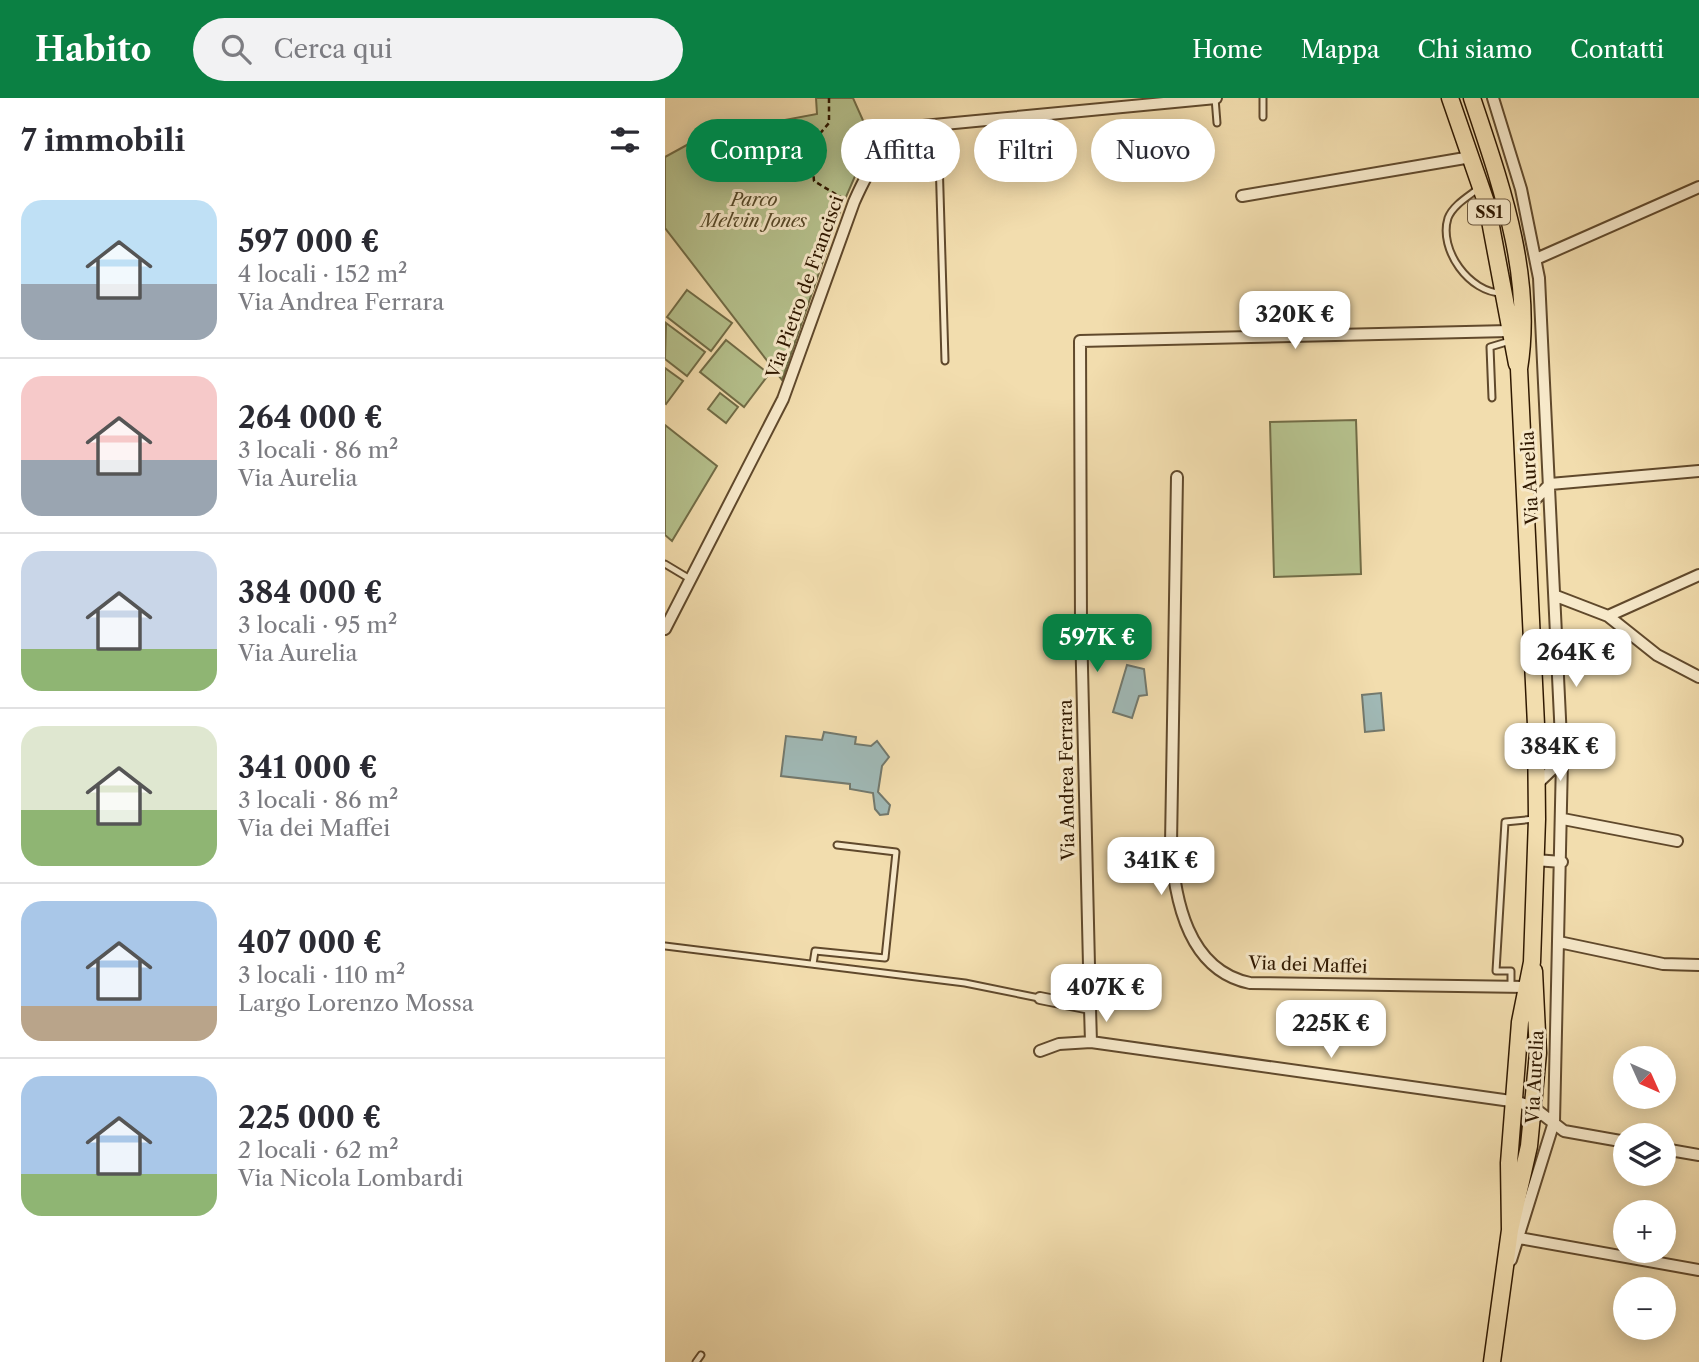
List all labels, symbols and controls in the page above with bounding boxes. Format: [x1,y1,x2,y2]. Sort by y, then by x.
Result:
search box [193,18,683,81]
text: Habito [35,29,151,70]
icon: search [217,30,255,68]
text: Cerca qui [273,33,392,65]
text: Home [1192,35,1263,64]
text: Mappa [1301,35,1380,64]
text: Chi siamo [1418,35,1532,64]
text: Contatti [1570,35,1664,64]
chip: Compra [686,119,827,182]
chip: Affitta [841,119,960,182]
chip: Filtri [974,119,1077,182]
chip: Nuovo [1091,119,1215,182]
icon: filters [606,121,644,159]
text: 7 immobili [21,122,185,159]
park label: Parco Melvin Jones [699,189,807,232]
street label: Via Pietro de Francisci [761,192,849,382]
road number: SS1 [1468,200,1510,224]
text: 597 000 € [238,223,380,260]
icon: home [77,228,161,312]
text: 4 locali · 152 m² [238,260,407,288]
text: Via Andrea Ferrara [238,288,444,316]
pin: 320K € [1238,292,1352,351]
text: 320K € [1255,300,1335,328]
text: 264 000 € [238,399,383,436]
icon: home [77,404,161,488]
street label: Via Aurelia [1517,430,1543,526]
text: 3 locali · 86 m² [238,436,399,464]
text: Via Aurelia [238,464,358,492]
text: 384 000 € [238,574,383,611]
icon: home [77,579,161,663]
text: 3 locali · 95 m² [238,611,397,639]
pin: 597K € [1040,614,1154,674]
text: 597K € [1059,623,1135,651]
pin: 264K € [1519,630,1633,689]
text: 264K € [1536,638,1616,666]
text: Via Aurelia [238,639,358,667]
street label: Via Andrea Ferrara [1055,699,1079,862]
pin: 384K € [1503,724,1617,783]
text: 384K € [1521,732,1600,760]
text: 341 000 € [238,749,378,786]
icon: home [77,754,161,838]
text: 3 locali · 86 m² [238,786,399,814]
text: Via dei Maffei [238,814,390,842]
pin: 341K € [1104,838,1218,897]
text: 341K € [1123,846,1199,874]
text: 407 000 € [238,924,382,961]
icon: home [77,929,161,1013]
street label: Via dei Maffei [1247,952,1368,978]
text: 3 locali · 110 m² [238,961,405,989]
pin: 407K € [1049,964,1163,1024]
text: 407K € [1067,973,1145,1001]
text: Largo Lorenzo Mossa [238,989,474,1017]
pin: 225K € [1274,1000,1388,1060]
text: 225K € [1292,1009,1370,1037]
street label: Via Aurelia [1522,1029,1548,1125]
north arrow [1613,1046,1677,1110]
map controls [1613,1046,1676,1340]
text: 225 000 € [238,1099,381,1136]
icon: home [77,1104,161,1188]
button: layers [1613,1123,1676,1186]
text: 2 locali · 62 m² [238,1136,399,1164]
text: Via Nicola Lombardi [238,1164,463,1192]
button: + [1613,1200,1676,1263]
button: − [1613,1277,1676,1340]

